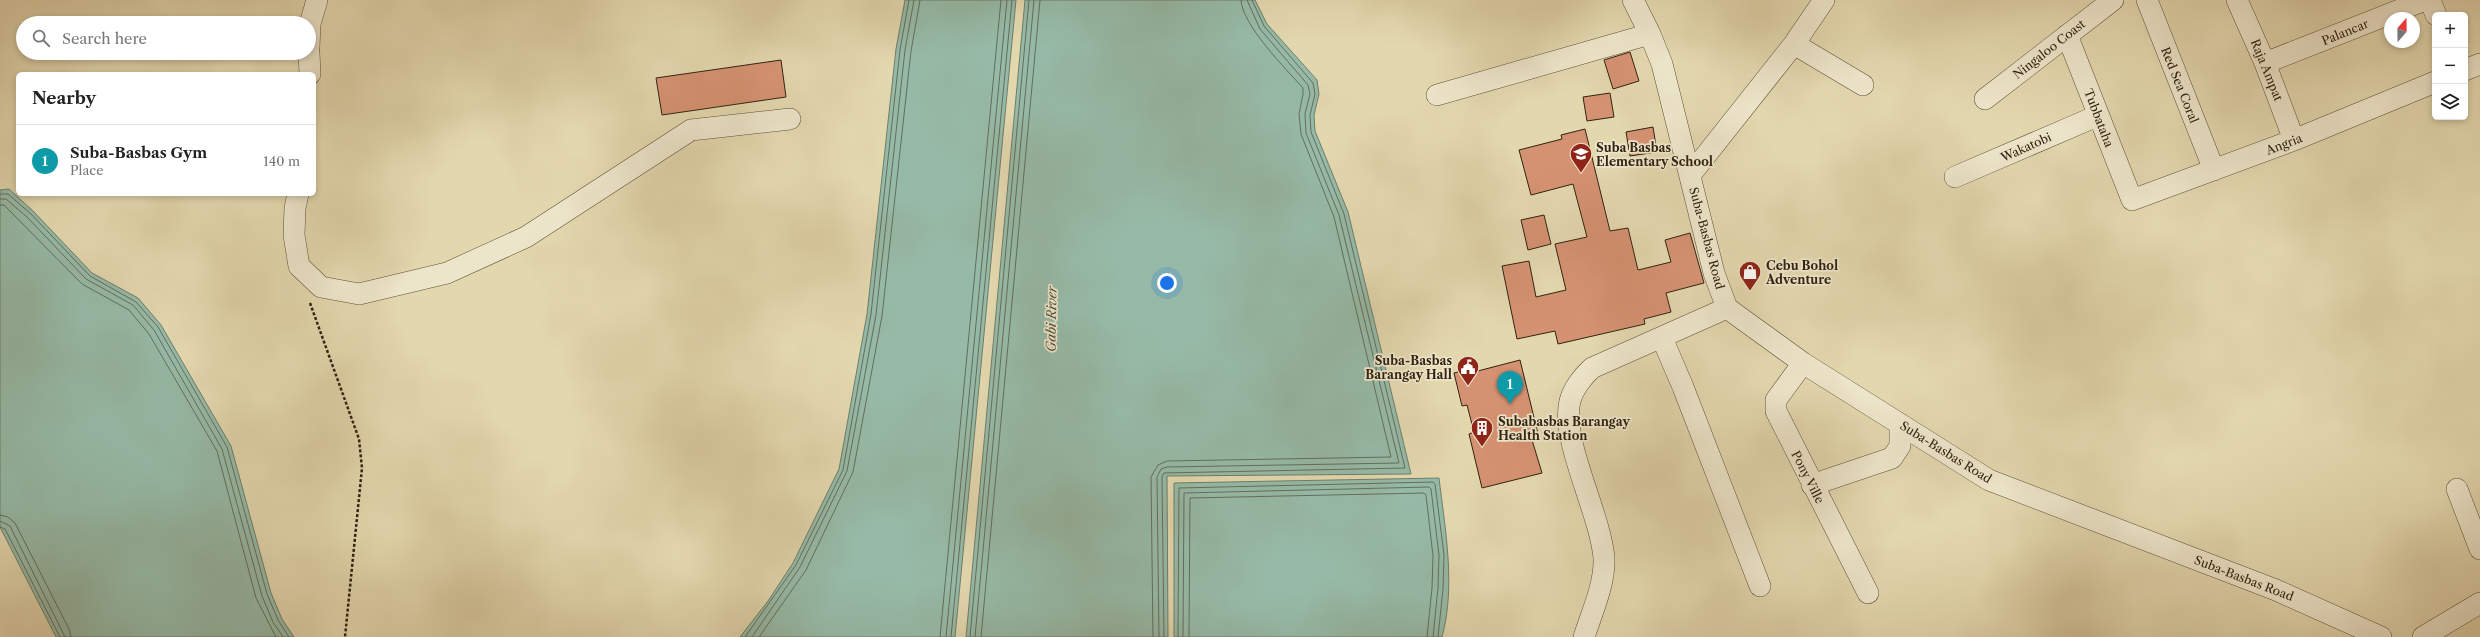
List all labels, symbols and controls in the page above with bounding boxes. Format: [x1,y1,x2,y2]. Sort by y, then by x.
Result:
north arrow [2384,12,2420,48]
map controls [2432,12,2468,120]
button: + [2432,12,2468,48]
search box [16,16,316,60]
street label: Ningaloo Coast [2010,16,2089,82]
street label: Palancar [2319,16,2371,48]
icon: search [30,27,52,49]
text: Search here [62,29,147,48]
street label: Raja Ampat [2248,37,2286,104]
street label: Red Sea Coral [2158,45,2202,126]
button: − [2432,48,2468,84]
button: layers [2432,84,2468,120]
street label: Tubbataha [2081,87,2117,150]
text: Nearby [32,88,96,108]
street label: Wakatobi [1997,129,2054,165]
street label: Angria [2263,130,2305,158]
place label: Suba Basbas Elementary School [1596,140,1713,169]
school or university icon: Suba Basbas Elementary School [1568,141,1594,174]
text: Suba-Basbas Gym [70,143,207,162]
text: 1 [42,153,48,169]
text: 140 m [263,153,300,169]
text: Place [70,162,103,178]
street label: Suba-Basbas Road [1686,185,1728,291]
place label: Cebu Bohol Adventure [1765,258,1838,287]
shop icon: Cebu Bohol Adventure [1737,259,1763,292]
your location [1157,273,1177,293]
water label: Gabi River [1042,285,1060,352]
place label: Suba-Basbas Barangay Hall [1365,353,1452,382]
public building icon: Suba-Basbas Barangay Hall [1455,354,1481,387]
pin: 1 [1497,371,1523,404]
place label: Subabasbas Barangay Health Station [1498,414,1630,443]
building icon: Subabasbas Barangay Health Station [1469,415,1495,448]
street label: Suba-Basbas Road [1897,418,1995,487]
street label: Pony Ville [1788,448,1828,506]
street label: Suba-Basbas Road [2192,552,2296,604]

